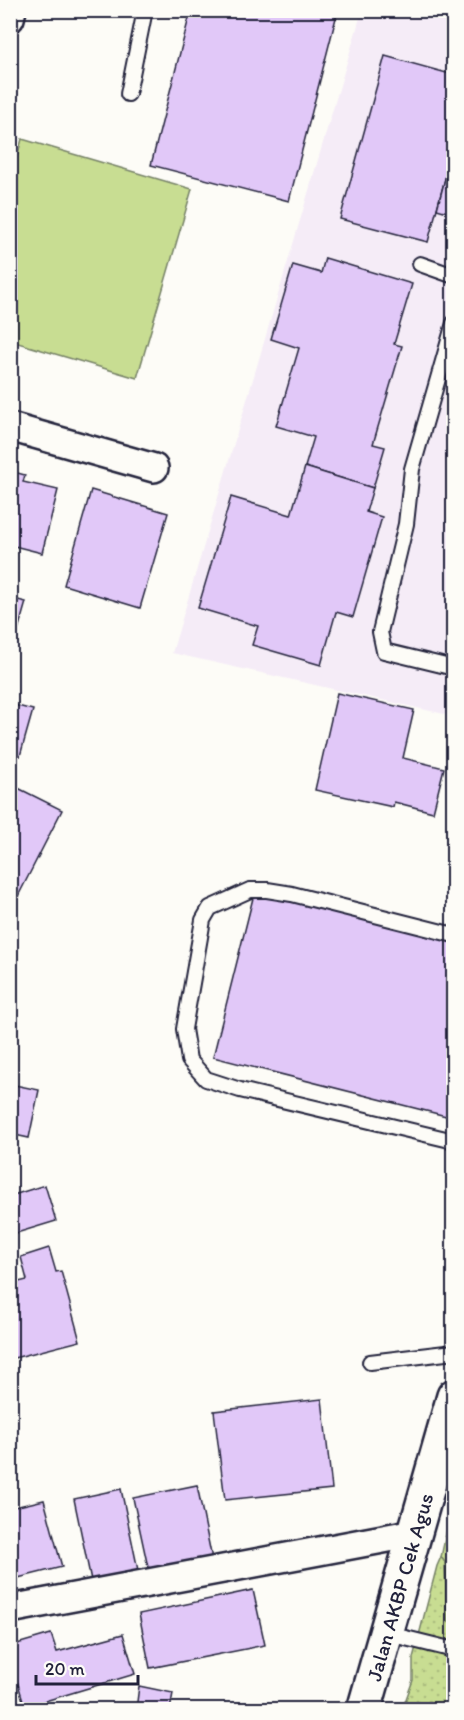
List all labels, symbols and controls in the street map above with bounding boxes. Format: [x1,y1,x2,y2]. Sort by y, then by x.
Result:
street label: Jalan AKBP Cek Agus [360,1490,438,1684]
scale bar [36,1648,138,1686]
text: 20 m [45,1658,85,1680]

